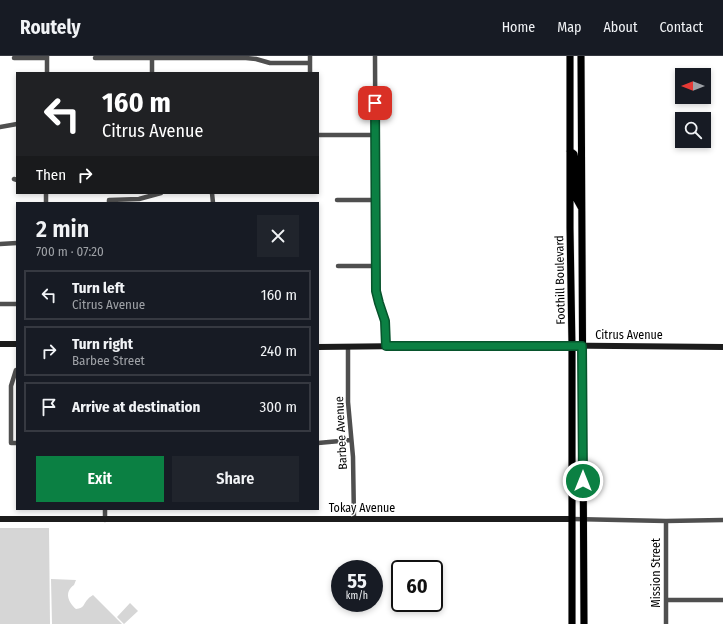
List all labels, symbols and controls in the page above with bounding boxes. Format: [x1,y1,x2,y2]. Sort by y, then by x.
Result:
text: Routely [20,16,80,39]
text: Home [502,19,535,36]
text: Map [557,19,581,36]
text: About [603,19,638,36]
text: Contact [660,19,703,36]
north arrow [675,68,711,104]
map controls [675,68,711,148]
text: 160 m [102,86,171,119]
pin [358,86,392,120]
icon: left [36,88,88,140]
icon: arrive [364,92,386,114]
button: search [675,112,711,148]
text: Citrus Avenue [102,120,203,142]
icon: right [74,164,96,186]
text: Then [36,166,66,184]
text: 2 min [36,215,89,243]
button: close [257,215,299,257]
street label: Foothill Boulevard [552,235,568,325]
text: 700 m · 07:20 [36,244,104,259]
text: Turn left [72,279,125,297]
icon: left [38,284,60,306]
text: 160 m [261,286,297,304]
text: Citrus Avenue [72,297,145,312]
street label: Citrus Avenue [595,328,663,342]
text: Turn right [72,335,133,353]
icon: right [38,340,60,362]
text: 240 m [261,342,297,360]
text: Barbee Street [72,353,145,368]
icon: arrive [38,396,60,418]
street label: Barbee Avenue [332,396,350,470]
text: Arrive at destination [72,398,200,416]
text: 300 m [260,398,297,416]
button: Exit [36,456,164,502]
button: Share [172,456,299,502]
position arrow [562,460,604,502]
street label: Tokay Avenue [329,501,395,515]
street label: Mission Street [649,538,663,608]
speed limit sign: 60 [391,560,443,612]
text: 55 [347,569,367,593]
text: km/h [346,590,368,602]

